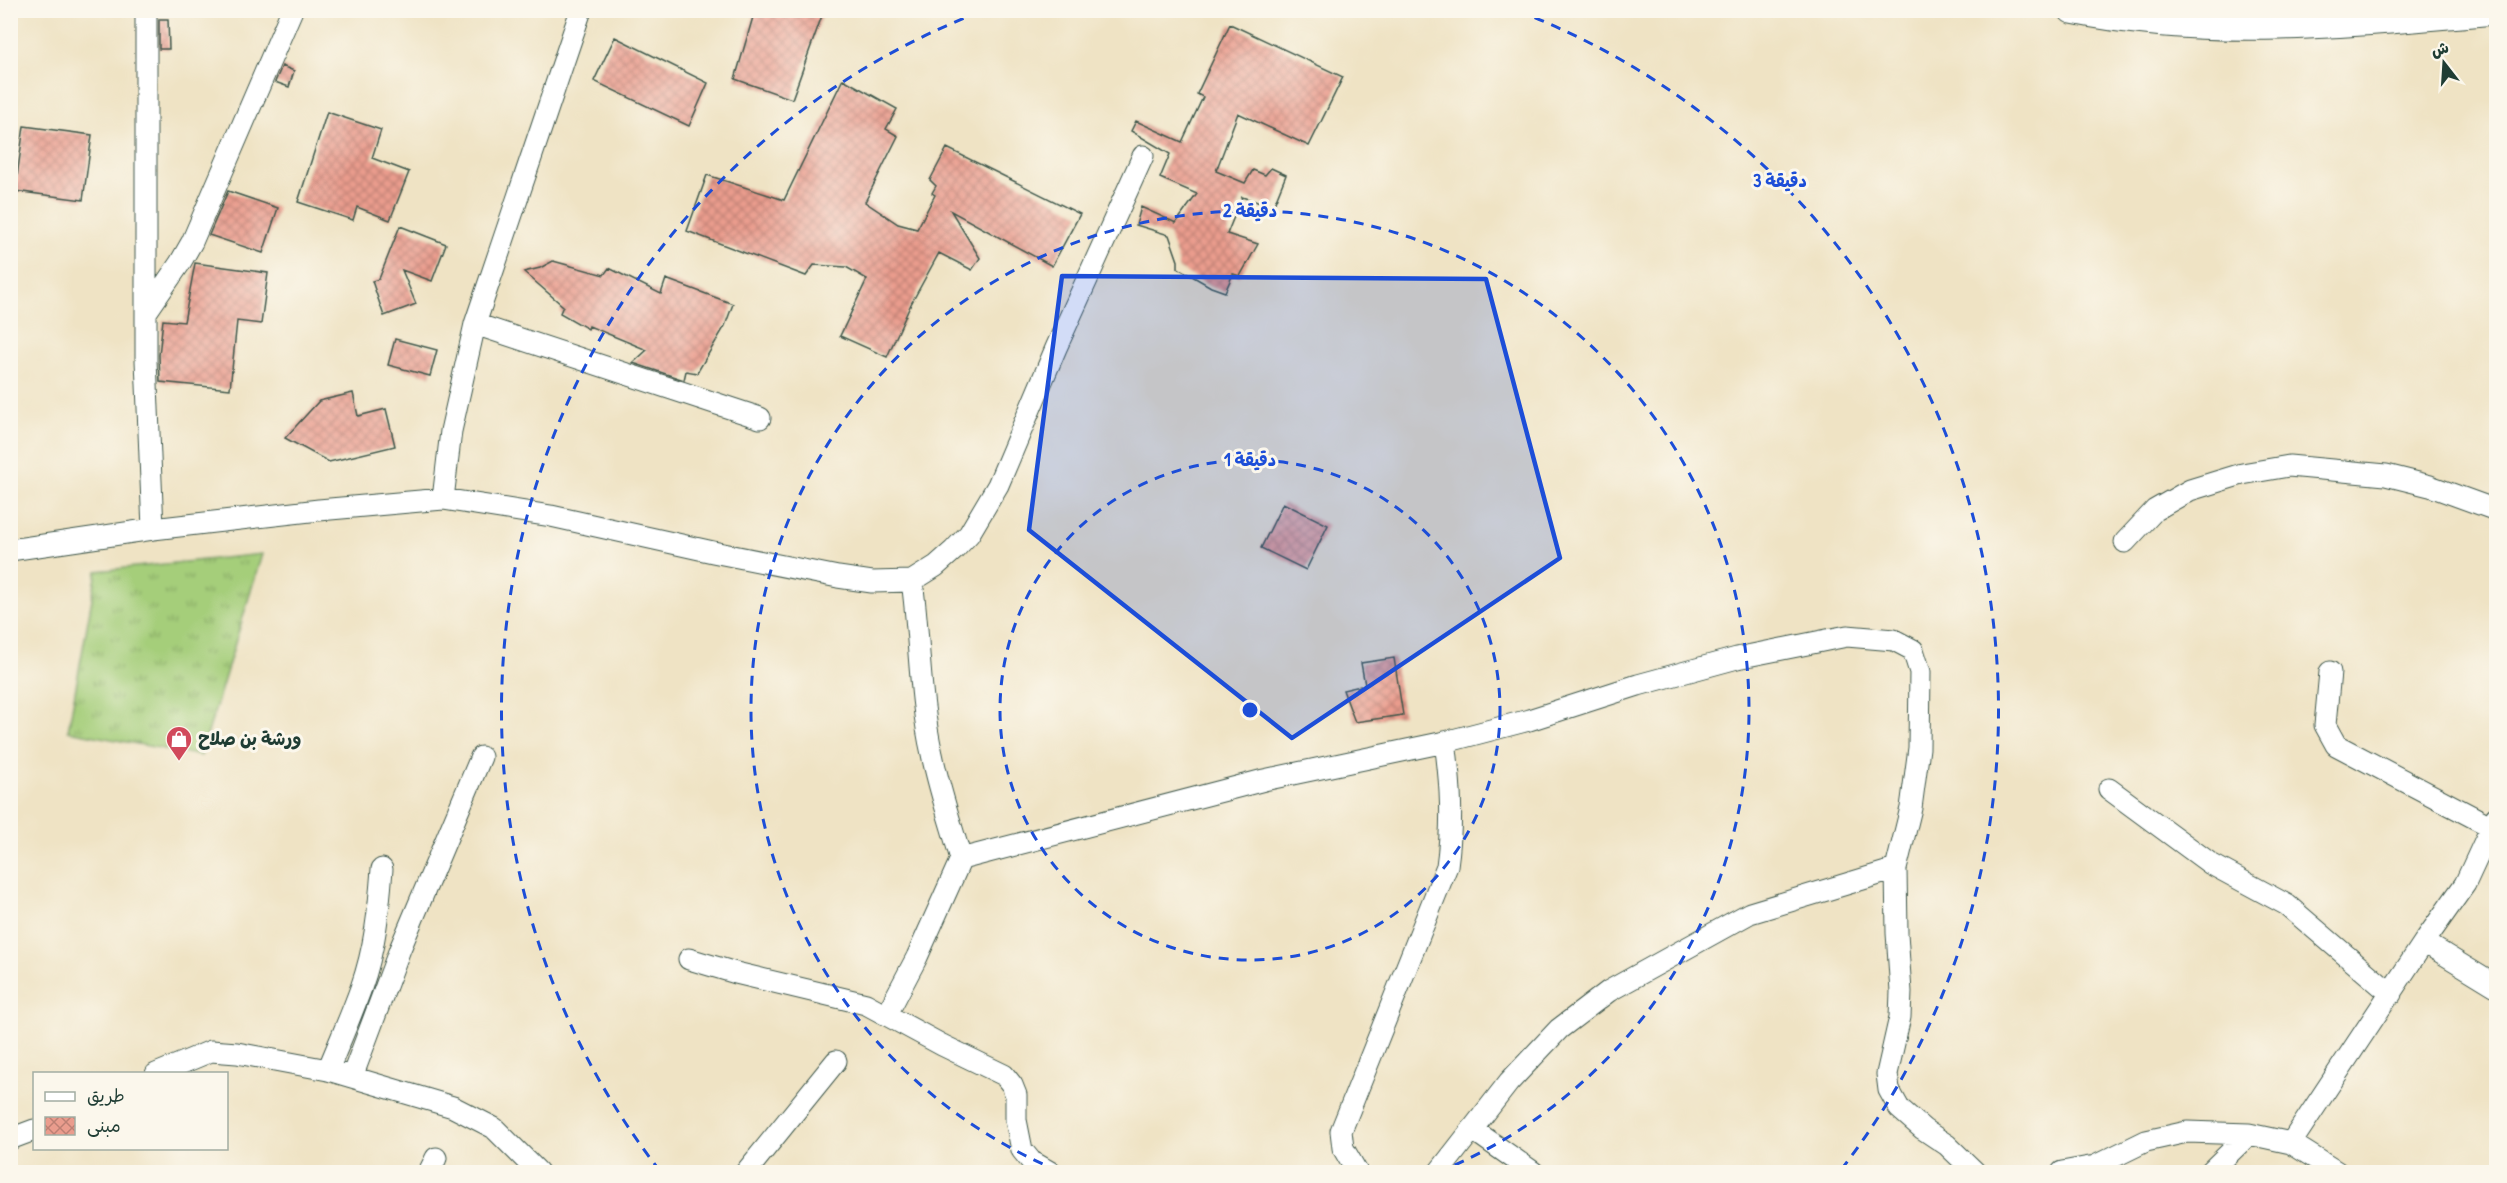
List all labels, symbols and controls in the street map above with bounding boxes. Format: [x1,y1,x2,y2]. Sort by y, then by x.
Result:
north arrow [2414,33,2474,93]
text: ش [2428,36,2451,62]
text: 3 دقيقة [1753,168,1807,193]
text: 2 دقيقة [1223,198,1277,223]
text: 1 دقيقة [1224,447,1276,472]
centre of rings [1240,700,1260,720]
shop icon: ورشة بن صلاح [164,724,194,762]
place label: ورشة بن صلاح [198,726,301,751]
legend [33,1072,228,1150]
text: طريق [87,1083,125,1108]
text: مبنى [87,1113,121,1138]

